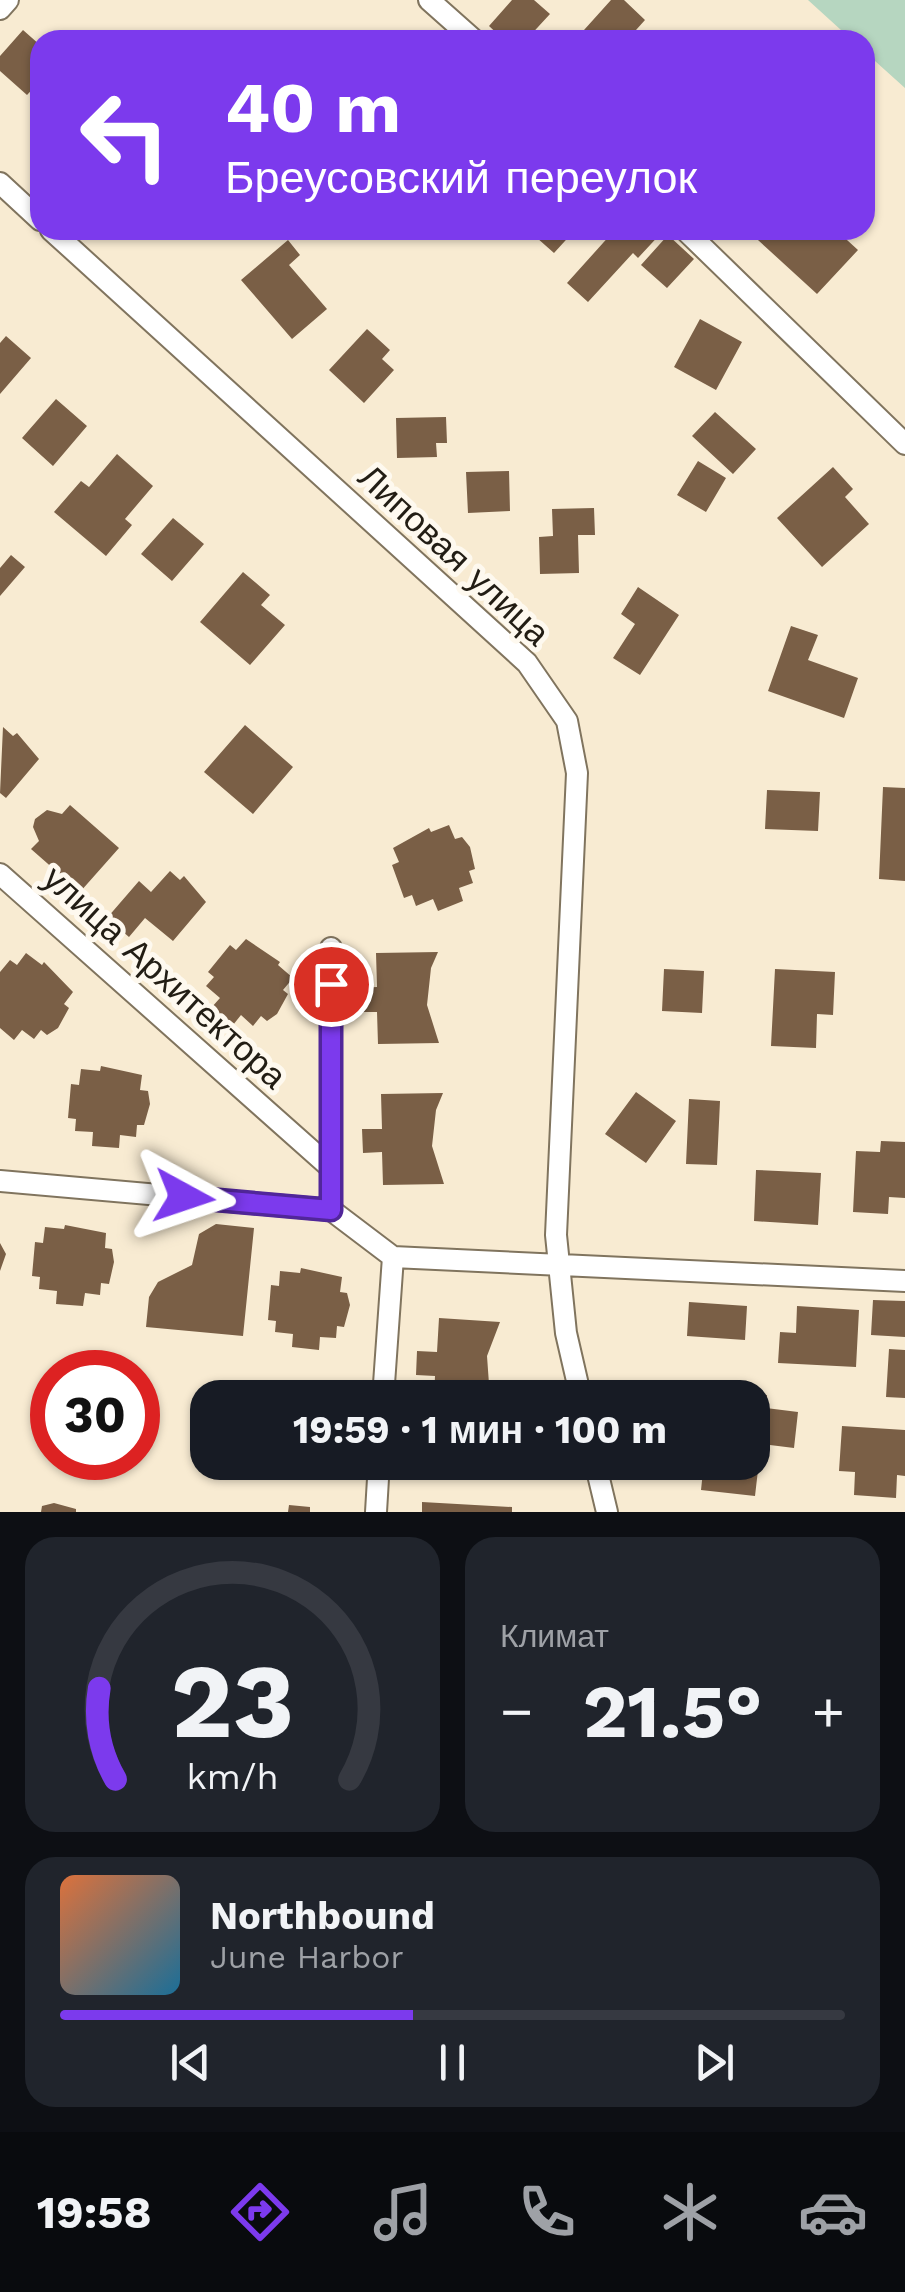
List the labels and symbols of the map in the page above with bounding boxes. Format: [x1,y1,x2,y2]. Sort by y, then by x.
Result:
street label: Липовая улица [350,456,559,655]
street label: улица Архитектора [35,857,296,1097]
pin [289,942,374,1027]
position arrow [132,1145,236,1249]
speed limit sign: 30 [30,1350,160,1480]

